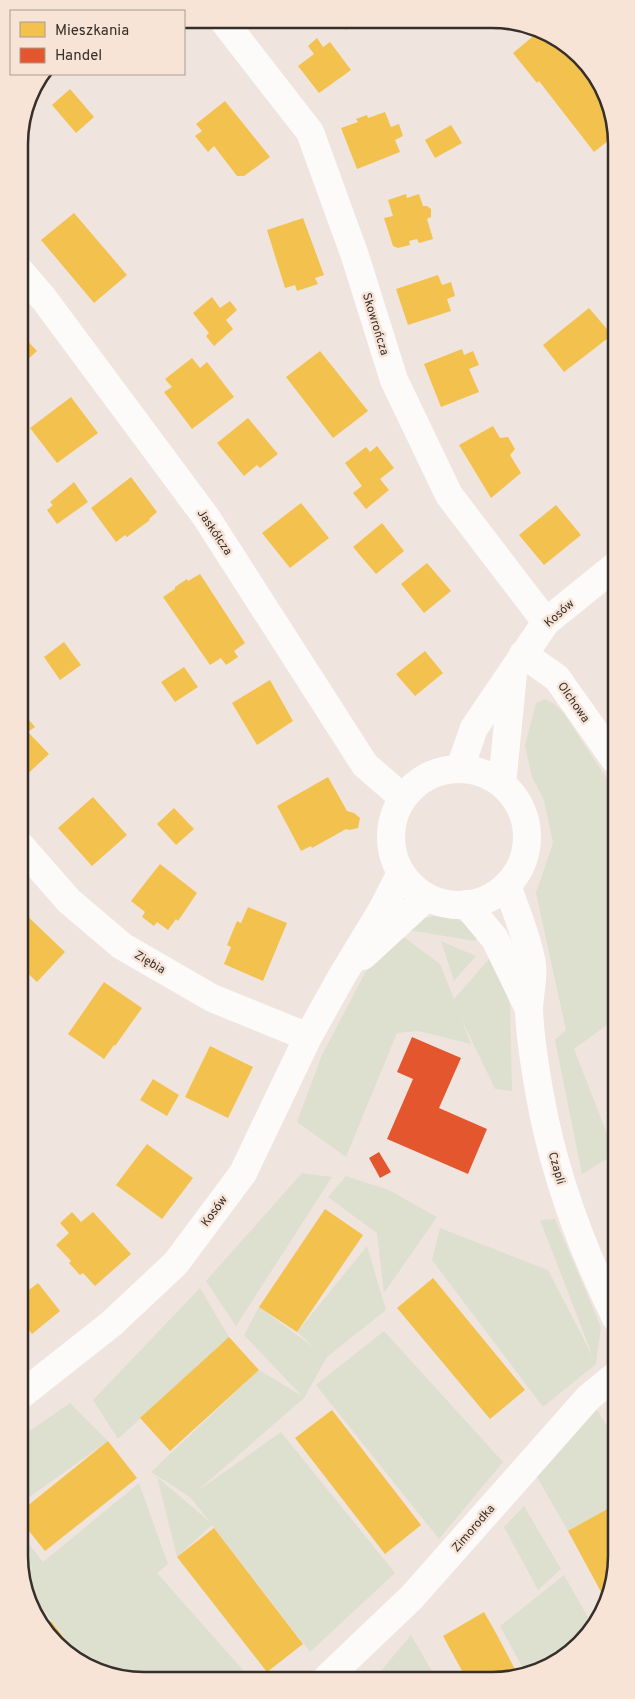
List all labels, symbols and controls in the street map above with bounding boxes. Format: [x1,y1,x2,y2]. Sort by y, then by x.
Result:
legend [10,10,185,75]
text: Mieszkania [55,22,129,41]
text: Handel [55,47,102,66]
street label: Skowrończa [358,291,392,357]
street label: Jaskółcza [193,506,236,559]
street label: Kosów [541,596,578,631]
street label: Olchowa [553,679,593,726]
street label: Ziębia [131,948,168,978]
street label: Czapli [544,1150,568,1186]
street label: Kosów [198,1192,232,1230]
street label: Zimorodka [449,1501,499,1556]

